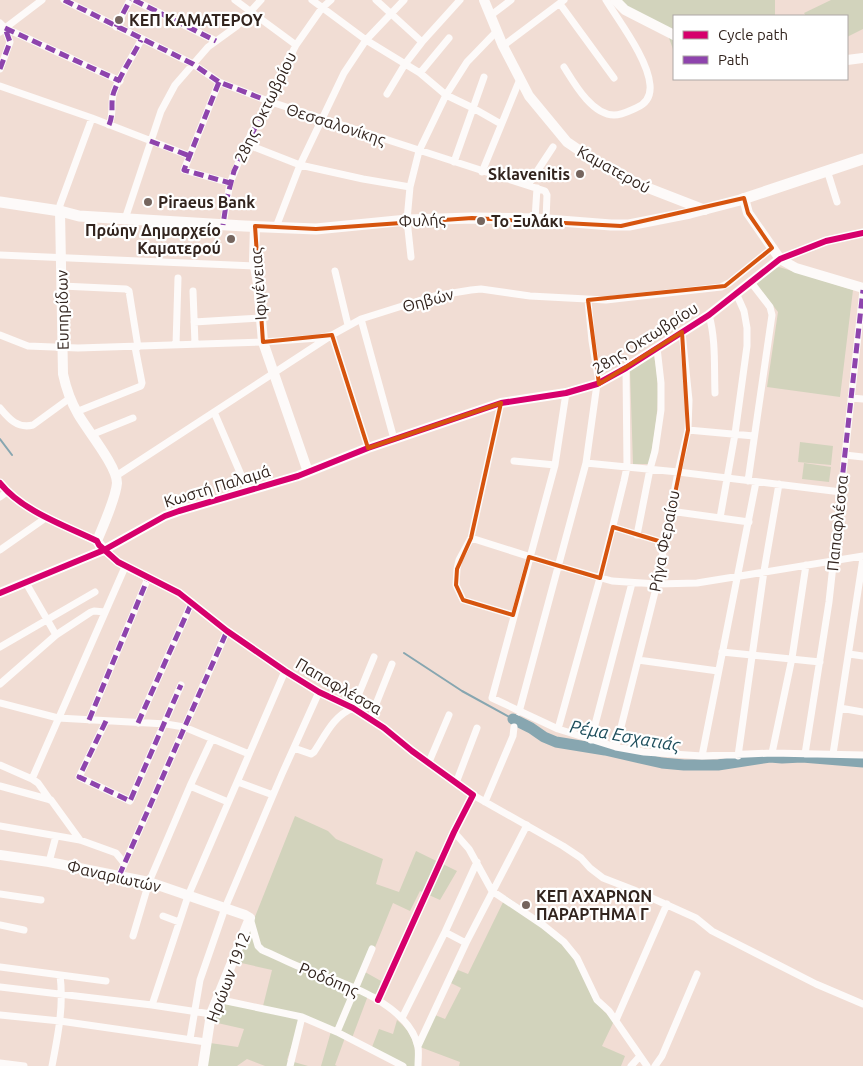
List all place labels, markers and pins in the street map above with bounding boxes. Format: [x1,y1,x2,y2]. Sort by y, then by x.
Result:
place label: ΚΕΠ ΚΑΜΑΤΕΡΟΥ [129,11,263,29]
marker: ΚΕΠ ΚΑΜΑΤΕΡΟΥ [113,14,125,26]
place label: Sklavenitis [488,165,570,183]
marker: Sklavenitis [574,168,586,180]
place label: Piraeus Bank [158,193,255,211]
marker: Piraeus Bank [142,196,154,208]
place label: Το Ξυλάκι [491,212,564,230]
marker: Το Ξυλάκι [475,215,487,227]
place label: Πρώην Δημαρχείο Καματερού [85,221,221,257]
marker: Πρώην Δημαρχείο Καματερού [225,233,237,245]
place label: ΚΕΠ ΑΧΑΡΝΩΝ ΠΑΡΑΡΤΗΜΑ Γ [536,887,652,923]
marker: ΚΕΠ ΑΧΑΡΝΩΝ ΠΑΡΑΡΤΗΜΑ Γ [520,899,532,911]

